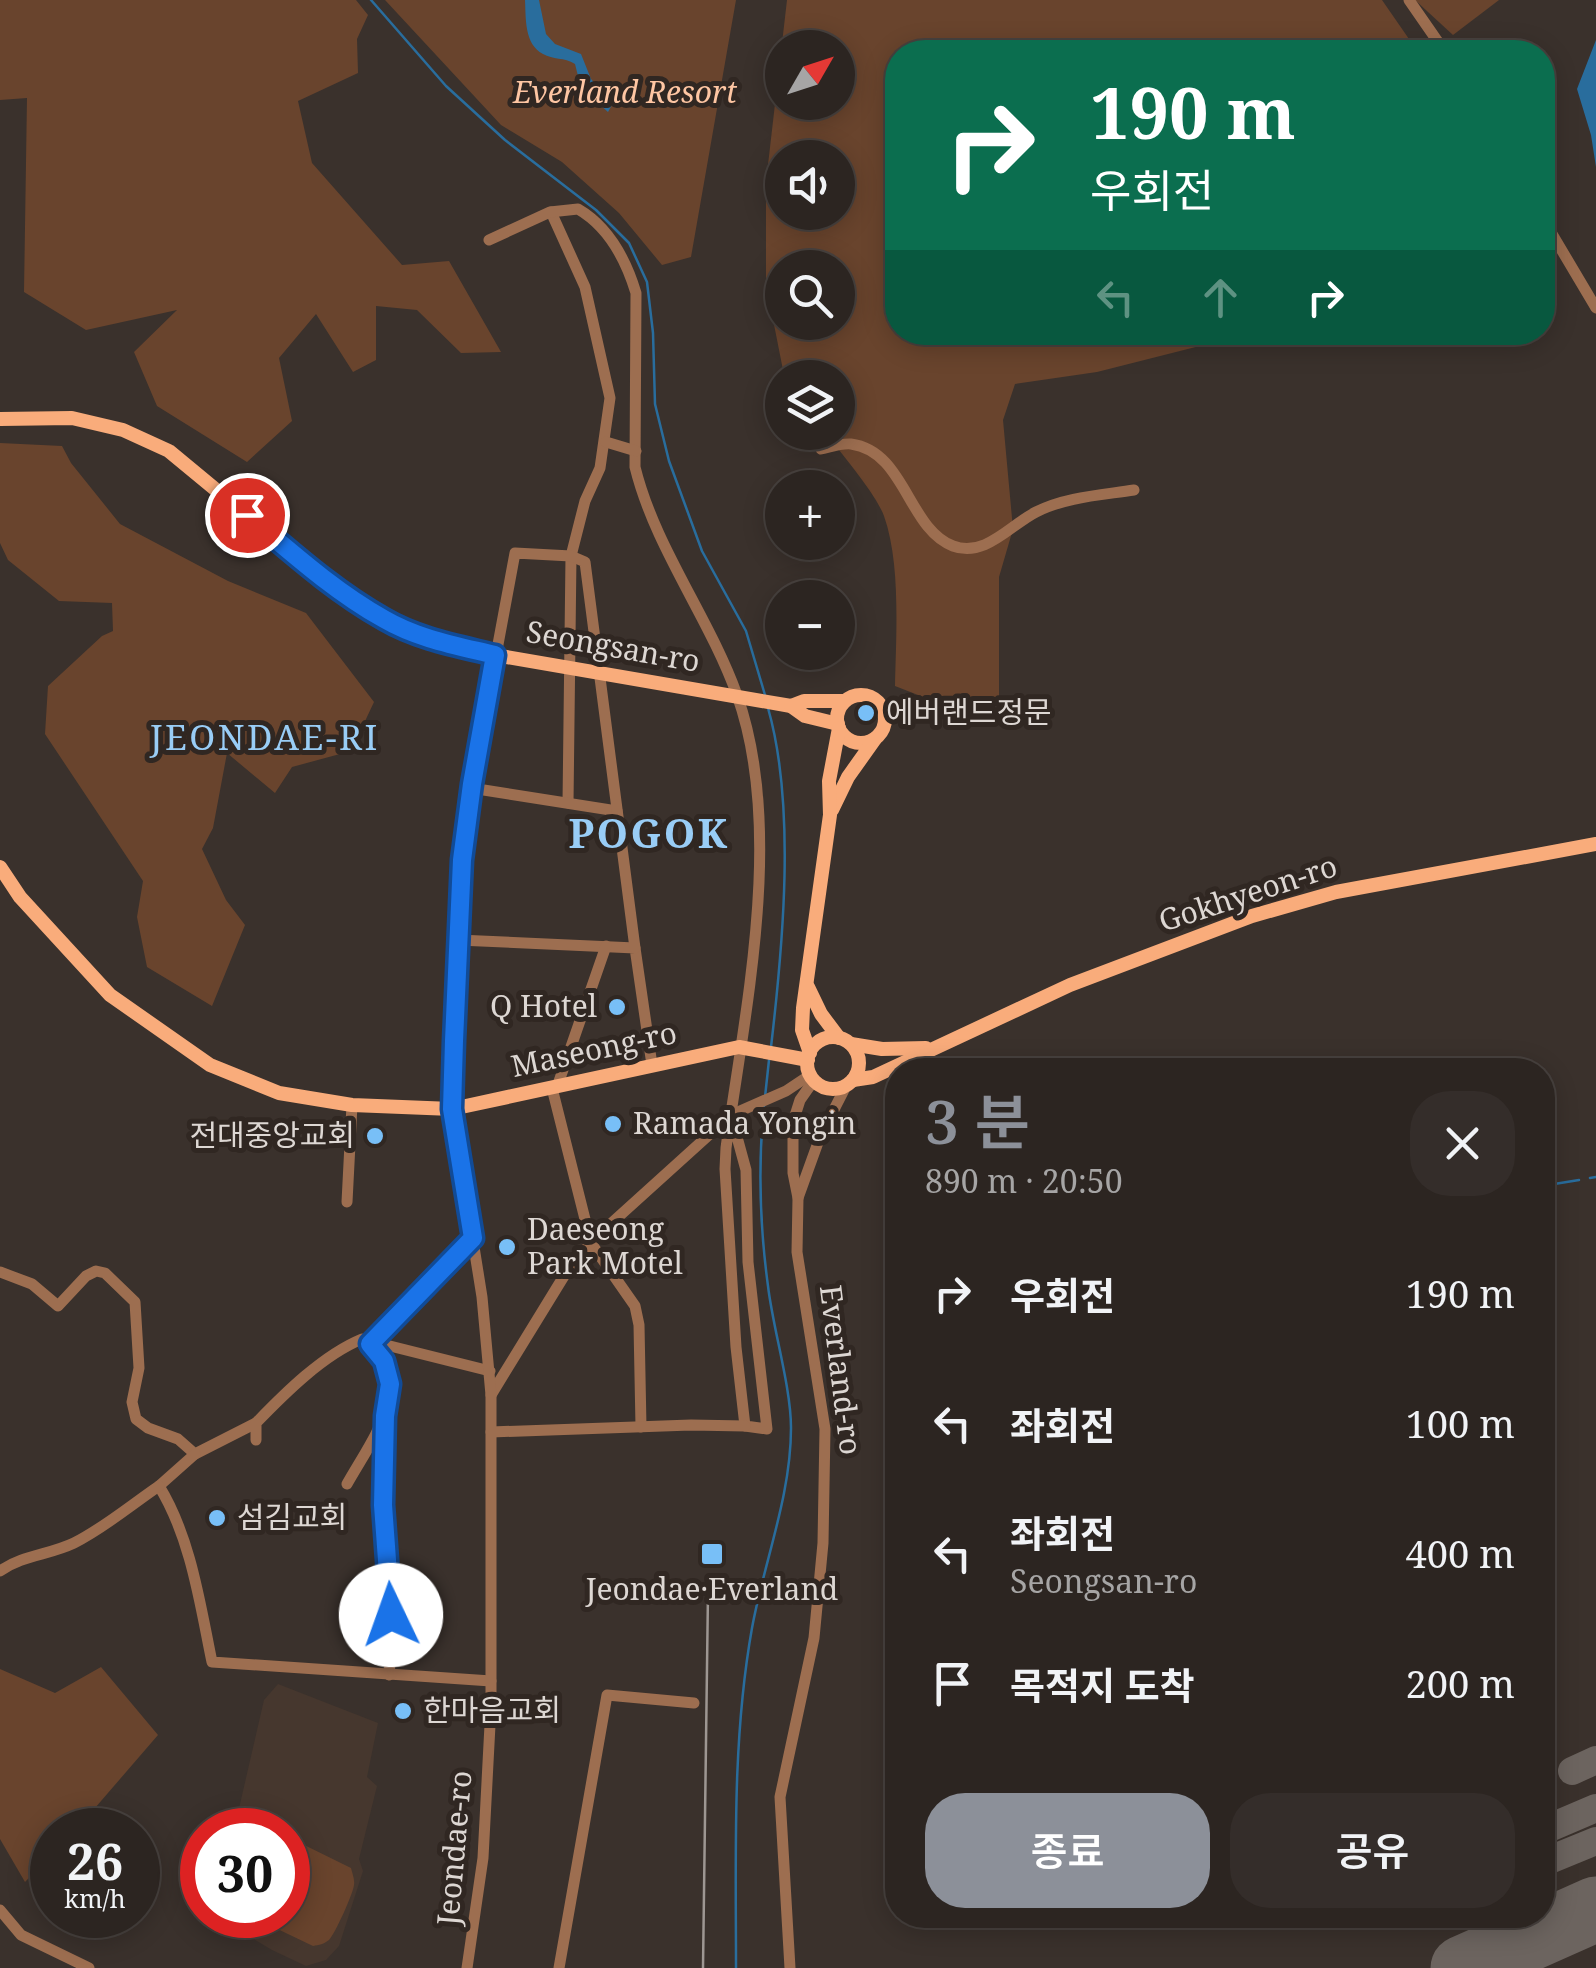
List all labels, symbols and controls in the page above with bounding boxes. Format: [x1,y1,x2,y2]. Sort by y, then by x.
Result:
north arrow [765,30,855,120]
map controls [765,30,855,670]
text: 190 m [1090,64,1296,160]
park label: Everland Resort [512,71,738,112]
icon: right [925,80,1055,210]
button: sound [765,140,855,230]
text: 우회전 [1090,159,1214,220]
button: search [765,250,855,340]
icon: left [1088,270,1143,325]
icon: ahead [1193,270,1248,325]
icon: right [1298,270,1353,325]
button: layers [765,360,855,450]
button: + [765,470,855,560]
pin [205,473,290,558]
icon: arrive [220,488,275,543]
button: − [765,580,855,670]
street label: Seongsan-ro [523,610,703,681]
place label: 에버랜드정문 [886,691,1052,732]
marker: 에버랜드정문 [855,702,877,724]
district label: JEONDAE-RI [149,713,380,760]
district label: POGOK [568,805,730,860]
street label: Gokhyeon-ro [1153,844,1342,941]
place label: Q Hotel [490,985,597,1026]
marker: Q Hotel [606,996,628,1018]
street label: Maseong-ro [507,1011,680,1086]
text: 3 분 [925,1080,1030,1162]
button: close [1410,1091,1515,1196]
place label: Ramada Yongin [633,1102,856,1143]
marker: Ramada Yongin [602,1113,624,1135]
place label: 전대중앙교회 [189,1114,355,1155]
marker: 전대중앙교회 [364,1125,386,1147]
text: 890 m · 20:50 [925,1159,1123,1202]
place label: Daeseong Park Motel [527,1208,683,1283]
marker: Daeseong Park Motel [496,1236,518,1258]
icon: right [925,1266,980,1321]
text: 190 m [1405,1267,1515,1319]
text: 우회전 [1010,1269,1115,1321]
street label: Everland-ro [811,1282,872,1457]
icon: left [925,1396,980,1451]
text: 100 m [1405,1397,1515,1449]
text: 좌회전 [1010,1399,1115,1451]
place label: 섬김교회 [237,1496,347,1537]
marker: 섬김교회 [206,1507,228,1529]
text: 좌회전 [1010,1507,1115,1559]
icon: left [925,1526,980,1581]
text: 400 m [1405,1527,1515,1579]
marker: Jeondae·Everland [699,1541,725,1567]
text: Seongsan-ro [1010,1559,1197,1602]
position arrow [339,1563,443,1667]
place label: Jeondae·Everland [585,1568,838,1609]
icon: arrive [925,1656,980,1711]
text: 200 m [1405,1657,1515,1709]
text: 목적지 도착 [1010,1659,1195,1711]
place label: 한마음교회 [423,1689,561,1730]
marker: 한마음교회 [392,1700,414,1722]
street label: Jeondae-ro [426,1769,481,1928]
button: 종료 [925,1793,1210,1908]
button: 공유 [1230,1793,1515,1908]
speed limit sign: 30 [180,1808,310,1938]
text: 26 [67,1827,123,1895]
text: km/h [64,1881,126,1915]

